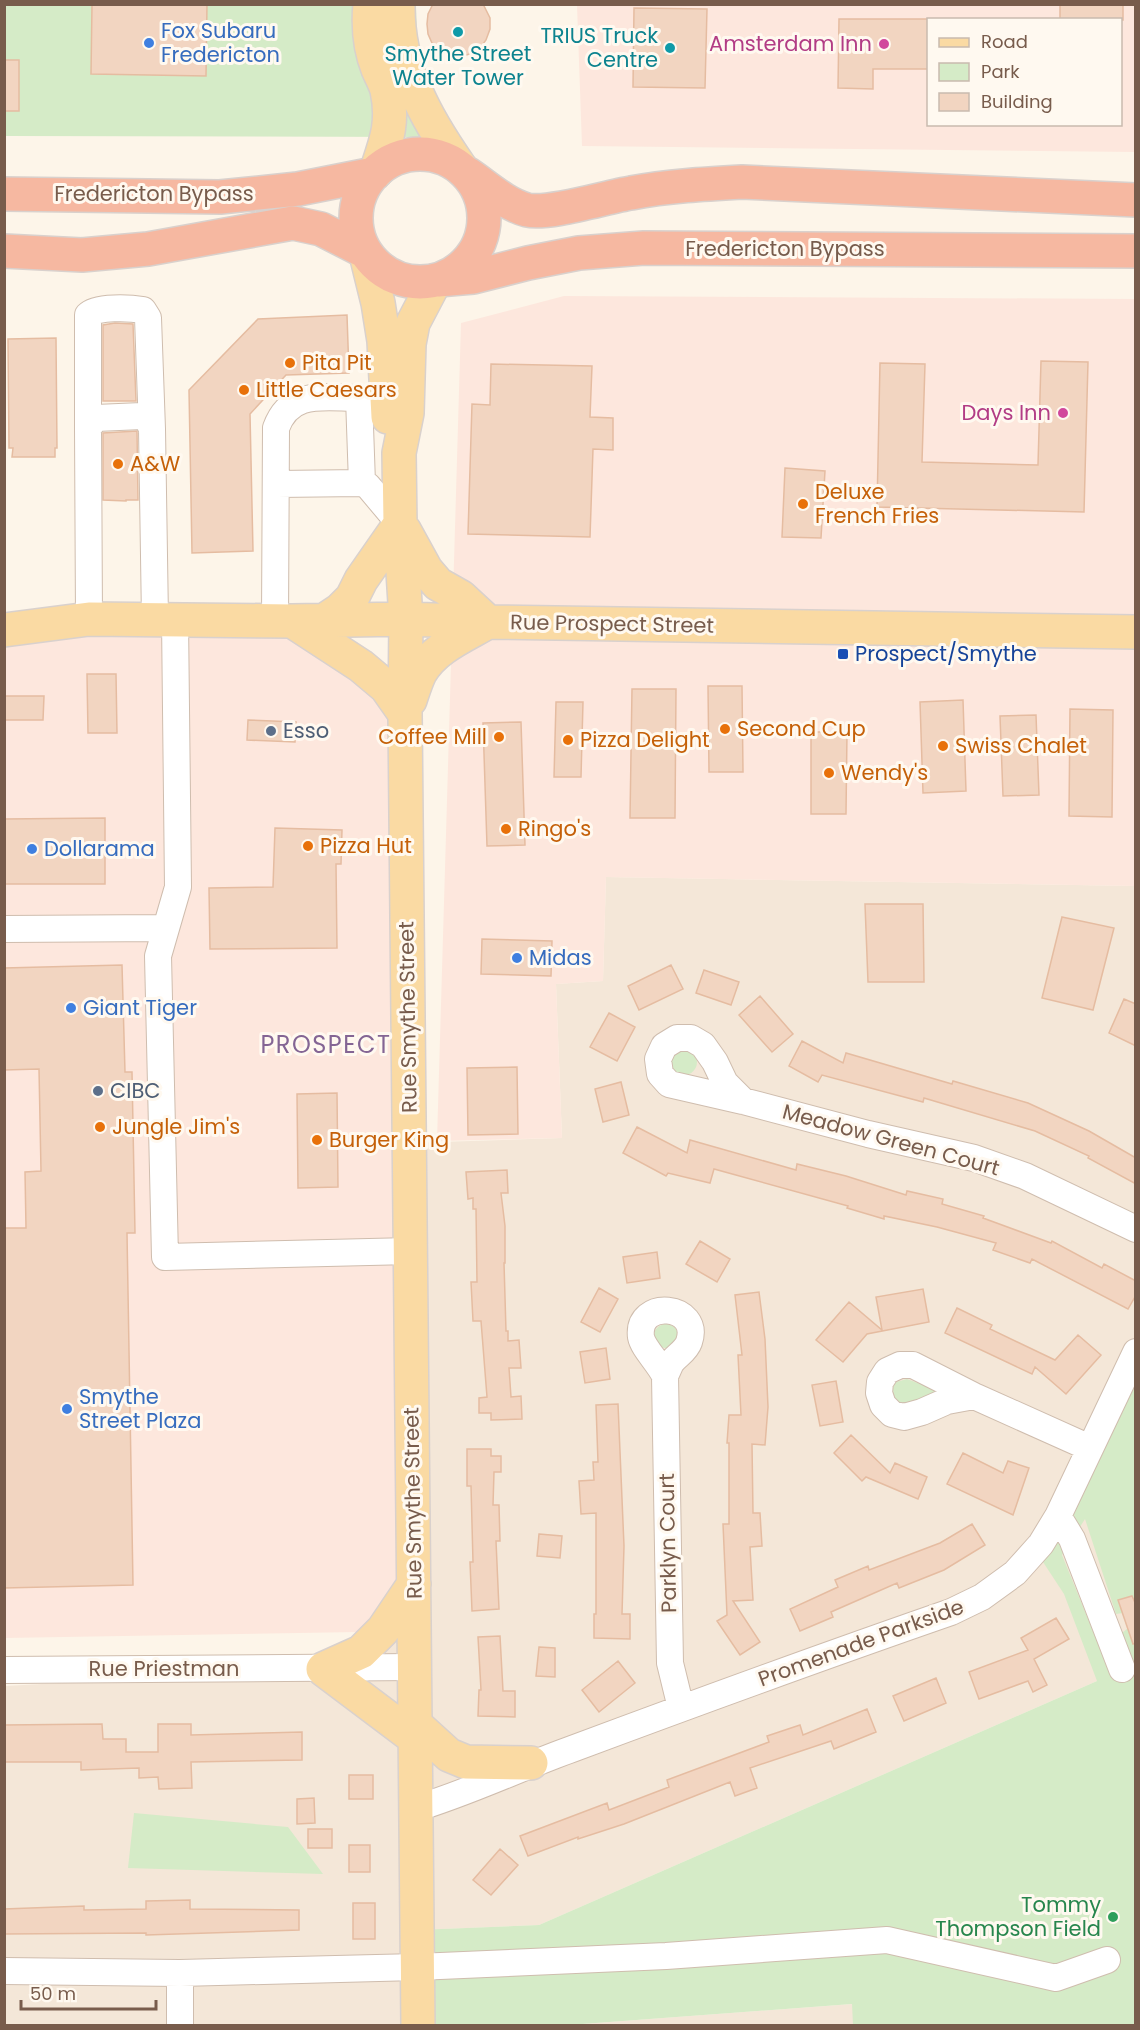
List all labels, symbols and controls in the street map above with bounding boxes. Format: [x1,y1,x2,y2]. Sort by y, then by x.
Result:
place label: Fox Subaru Fredericton [161,16,280,69]
legend [927,18,1122,126]
place label: TRIUS Truck Centre [540,21,658,74]
marker: Smythe Street Water Tower [451,25,465,39]
place label: Amsterdam Inn [709,29,872,58]
text: Road [981,29,1028,54]
marker: Fox Subaru Fredericton [142,36,156,50]
marker: Amsterdam Inn [877,37,891,51]
place label: Smythe Street Water Tower [385,39,531,92]
marker: TRIUS Truck Centre [663,41,677,55]
text: Park [981,59,1020,84]
text: Building [981,89,1053,114]
street label: Fredericton Bypass [54,179,254,208]
street label: Fredericton Bypass [685,234,885,263]
place label: Pita Pit [302,348,372,377]
marker: Pita Pit [283,356,297,370]
place label: Little Caesars [256,375,397,404]
marker: Little Caesars [237,383,251,397]
place label: Days Inn [962,398,1051,427]
marker: Days Inn [1056,406,1070,420]
place label: A&W [130,449,181,478]
marker: A&W [111,457,125,471]
place label: Deluxe French Fries [815,477,939,530]
marker: Deluxe French Fries [796,497,810,511]
street label: Rue Prospect Street [510,607,714,640]
place label: Prospect/Smythe [855,639,1037,668]
marker: Prospect/Smythe [836,647,850,661]
place label: Second Cup [737,714,866,743]
place label: Esso [283,716,329,745]
place label: Coffee Mill [378,722,487,751]
marker: Second Cup [718,722,732,736]
marker: Esso [264,724,278,738]
place label: Pizza Delight [580,725,710,754]
marker: Coffee Mill [492,730,506,744]
place label: Swiss Chalet [955,731,1087,760]
marker: Pizza Delight [561,733,575,747]
marker: Swiss Chalet [936,739,950,753]
place label: Wendy's [841,758,928,787]
marker: Wendy's [822,766,836,780]
place label: Ringo's [518,814,591,843]
marker: Ringo's [499,822,513,836]
place label: Pizza Hut [320,831,412,860]
place label: Dollarama [44,834,155,863]
marker: Pizza Hut [301,839,315,853]
marker: Dollarama [25,842,39,856]
street label: Rue Smythe Street [391,921,424,1113]
place label: Midas [529,943,592,972]
marker: Midas [510,951,524,965]
place label: Giant Tiger [83,993,197,1022]
marker: Giant Tiger [64,1001,78,1015]
district label: PROSPECT [260,1028,392,1061]
place label: CIBC [110,1076,160,1105]
marker: CIBC [91,1084,105,1098]
street label: Meadow Green Court [779,1097,1003,1182]
place label: Jungle Jim's [112,1112,240,1141]
marker: Jungle Jim's [93,1120,107,1134]
place label: Burger King [329,1125,449,1154]
marker: Burger King [310,1133,324,1147]
place label: Smythe Street Plaza [79,1382,201,1435]
marker: Smythe Street Plaza [60,1402,74,1416]
street label: Rue Smythe Street [396,1407,429,1599]
street label: Parklyn Court [652,1473,683,1613]
street label: Promenade Parkside [754,1592,968,1693]
street label: Rue Priestman [89,1654,239,1683]
place label: Tommy Thompson Field [935,1890,1101,1943]
marker: Tommy Thompson Field [1106,1910,1120,1924]
scale bar [21,1973,156,2011]
text: 50 m [30,1981,76,2006]

